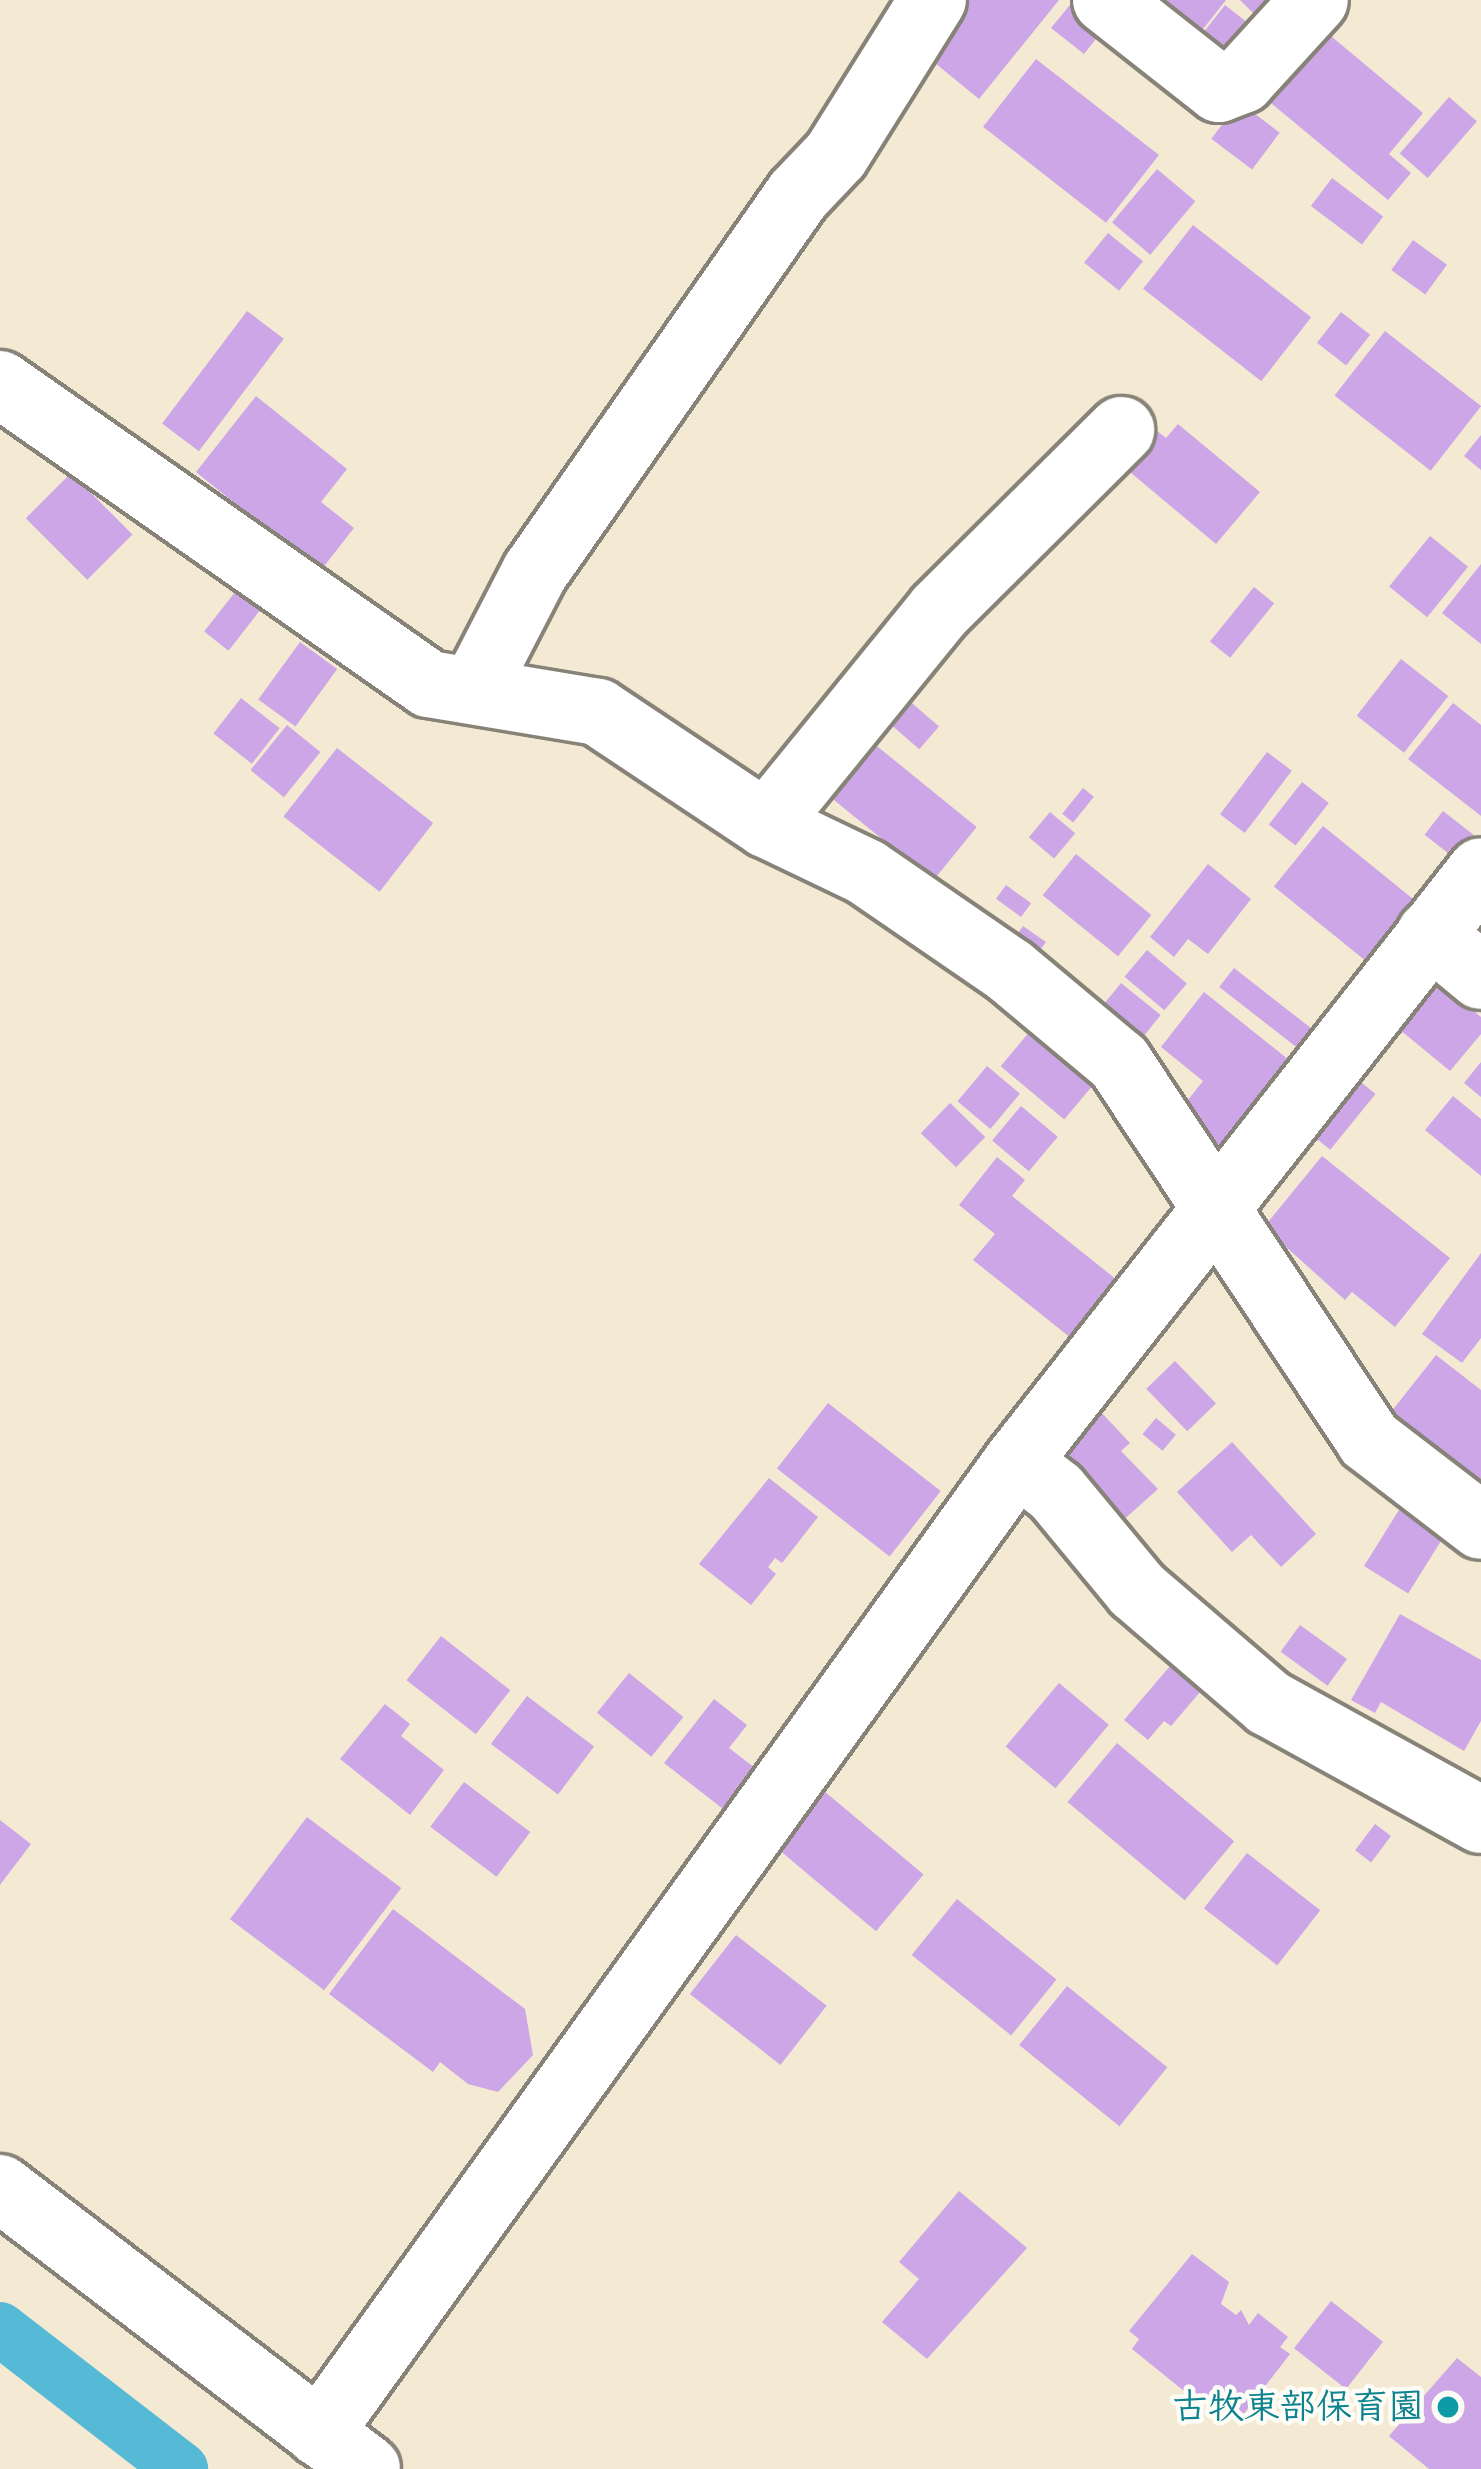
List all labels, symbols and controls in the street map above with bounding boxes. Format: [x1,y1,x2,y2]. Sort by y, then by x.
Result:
place label: 古牧東部保育園 [1172,2385,1424,2429]
marker: 古牧東部保育園 [1435,2394,1461,2420]

